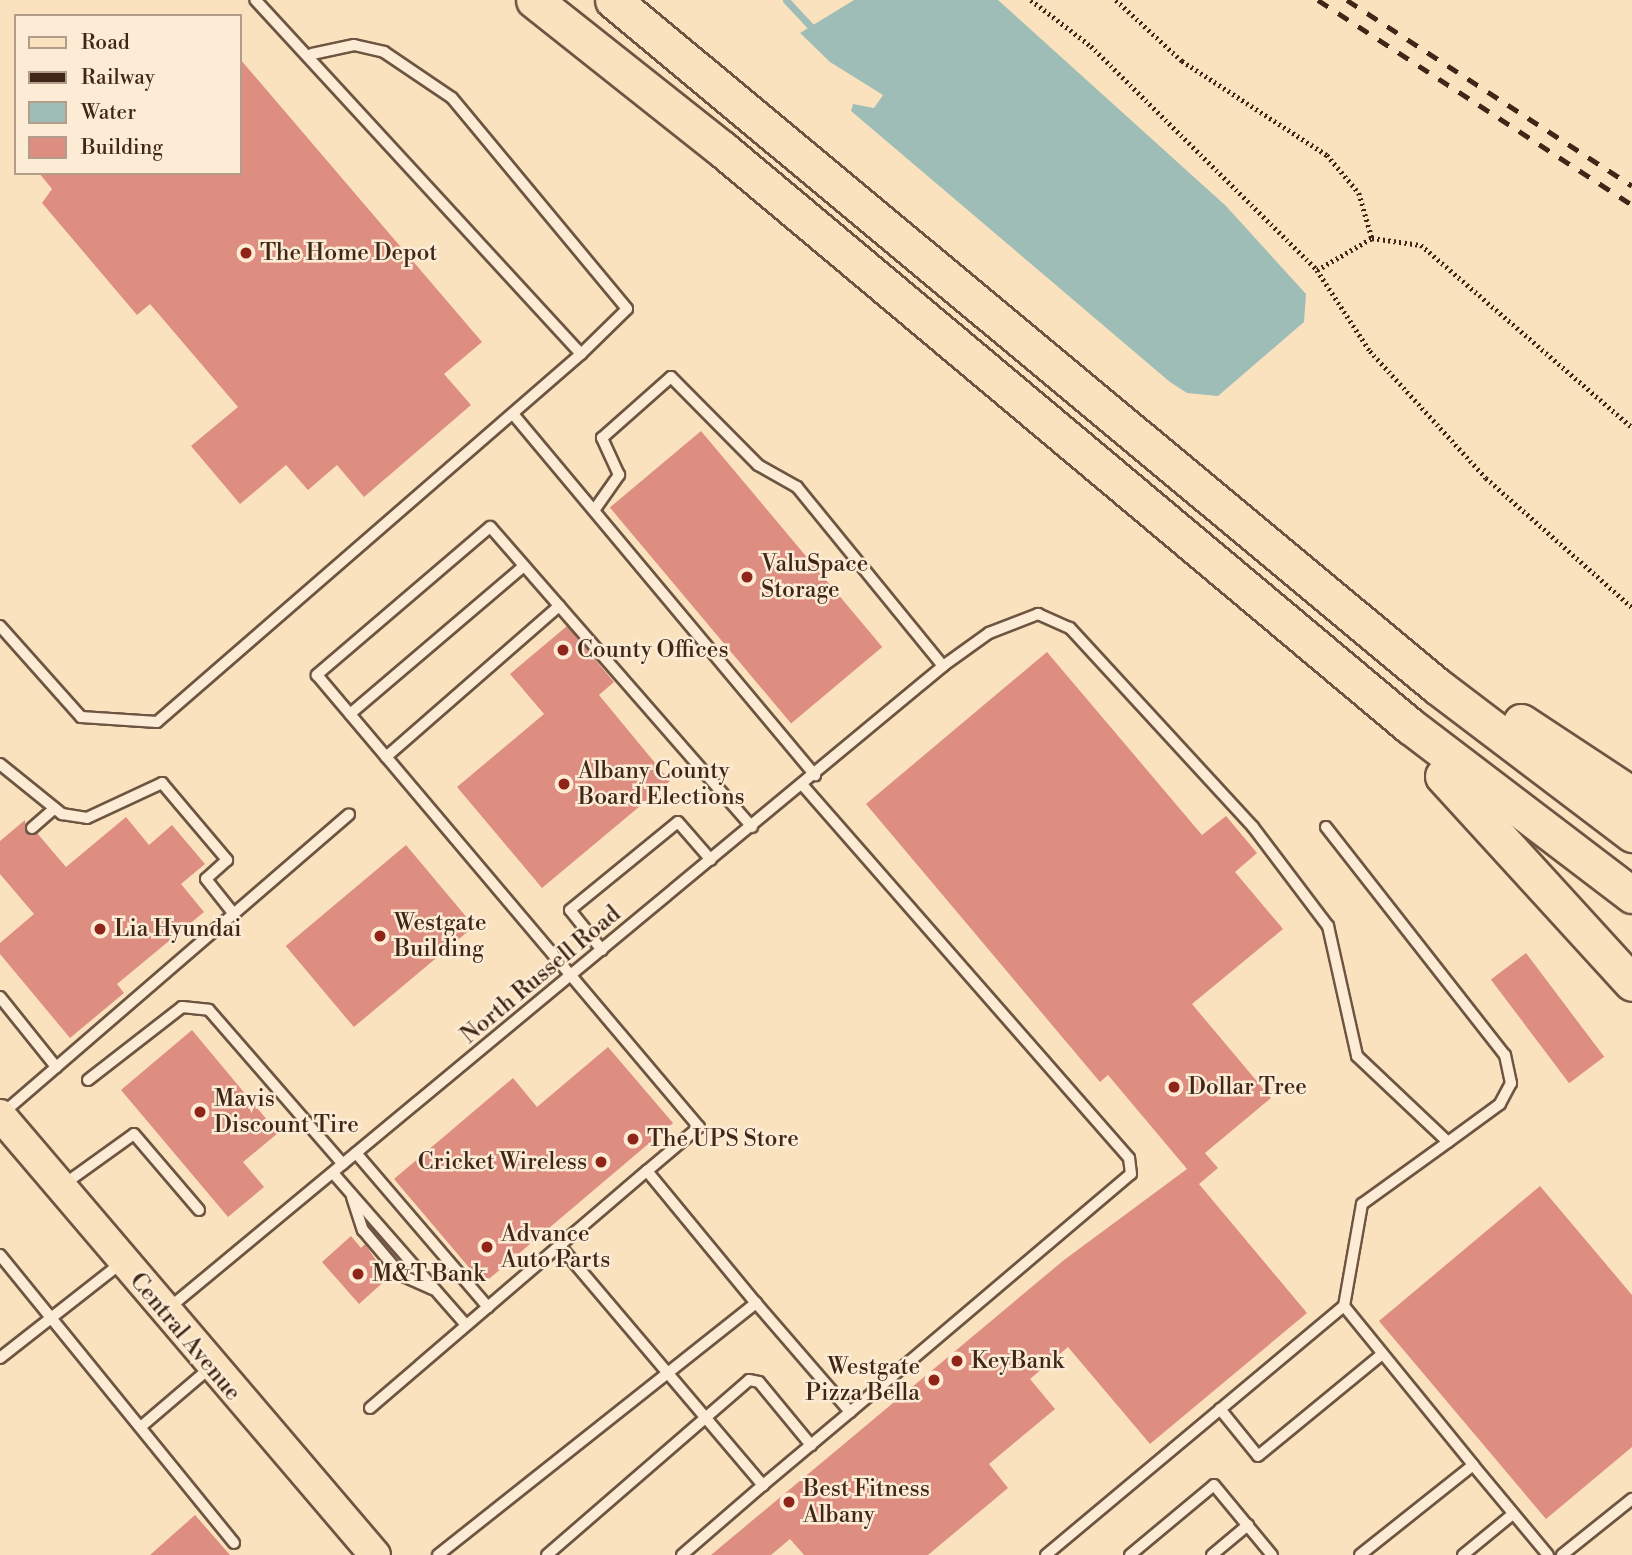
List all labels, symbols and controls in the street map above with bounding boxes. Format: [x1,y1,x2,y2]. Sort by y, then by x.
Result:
legend [14,14,242,175]
text: Road [81,30,130,56]
text: Railway [81,65,155,91]
text: Water [81,100,136,126]
text: Building [81,135,163,161]
place label: The Home Depot [260,239,437,267]
marker: The Home Depot [238,245,254,261]
place label: ValuSpace Storage [761,550,868,604]
marker: ValuSpace Storage [739,569,755,585]
place label: County Offices [577,636,729,664]
marker: County Offices [555,642,571,658]
place label: Albany County Board Elections [578,757,745,811]
marker: Albany County Board Elections [556,776,572,792]
street label: North Russell Road [456,900,626,1050]
place label: Westgate Building [394,909,487,963]
place label: Lia Hyundai [114,915,242,943]
marker: Lia Hyundai [92,921,108,937]
marker: Westgate Building [372,928,388,944]
place label: Dollar Tree [1188,1073,1307,1101]
marker: Dollar Tree [1166,1079,1182,1095]
place label: Mavis Discount Tire [214,1085,359,1139]
marker: Mavis Discount Tire [192,1104,208,1120]
place label: The UPS Store [647,1125,799,1153]
marker: The UPS Store [625,1131,641,1147]
place label: Cricket Wireless [418,1148,587,1176]
marker: Cricket Wireless [593,1154,609,1170]
place label: Advance Auto Parts [501,1220,610,1274]
marker: Advance Auto Parts [479,1239,495,1255]
place label: M&T Bank [372,1260,485,1288]
marker: M&T Bank [350,1266,366,1282]
street label: Central Avenue [124,1268,246,1406]
place label: KeyBank [971,1347,1064,1375]
place label: Westgate Pizza Bella [805,1353,920,1407]
marker: KeyBank [949,1353,965,1369]
marker: Westgate Pizza Bella [926,1372,942,1388]
place label: Best Fitness Albany [803,1475,930,1529]
marker: Best Fitness Albany [781,1494,797,1510]

